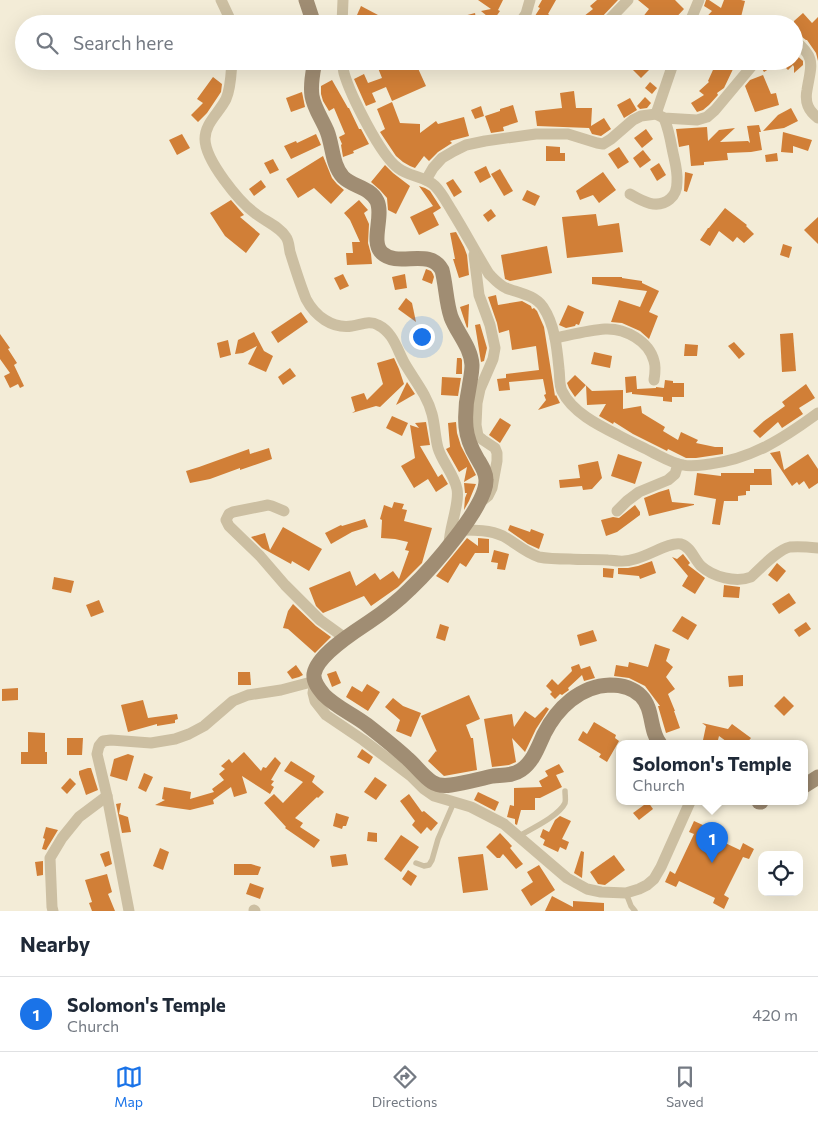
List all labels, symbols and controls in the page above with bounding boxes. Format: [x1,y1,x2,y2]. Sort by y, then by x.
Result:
search box [15,15,803,70]
icon: search [33,29,61,57]
text: Search here [73,31,173,54]
your location [409,324,435,350]
popup [616,740,808,805]
text: Solomon's Temple [633,752,791,775]
text: Church [633,775,685,794]
pin: 1 [696,822,728,863]
map controls [758,851,803,896]
button: locate [758,851,803,896]
text: Nearby [20,931,90,956]
text: Solomon's Temple [67,993,226,1016]
text: 1 [32,1005,40,1024]
text: 420 m [752,1005,798,1024]
text: Church [67,1016,119,1035]
tab: Map [114,1063,143,1110]
tab: Directions [372,1063,437,1110]
tab: Saved [666,1063,704,1110]

